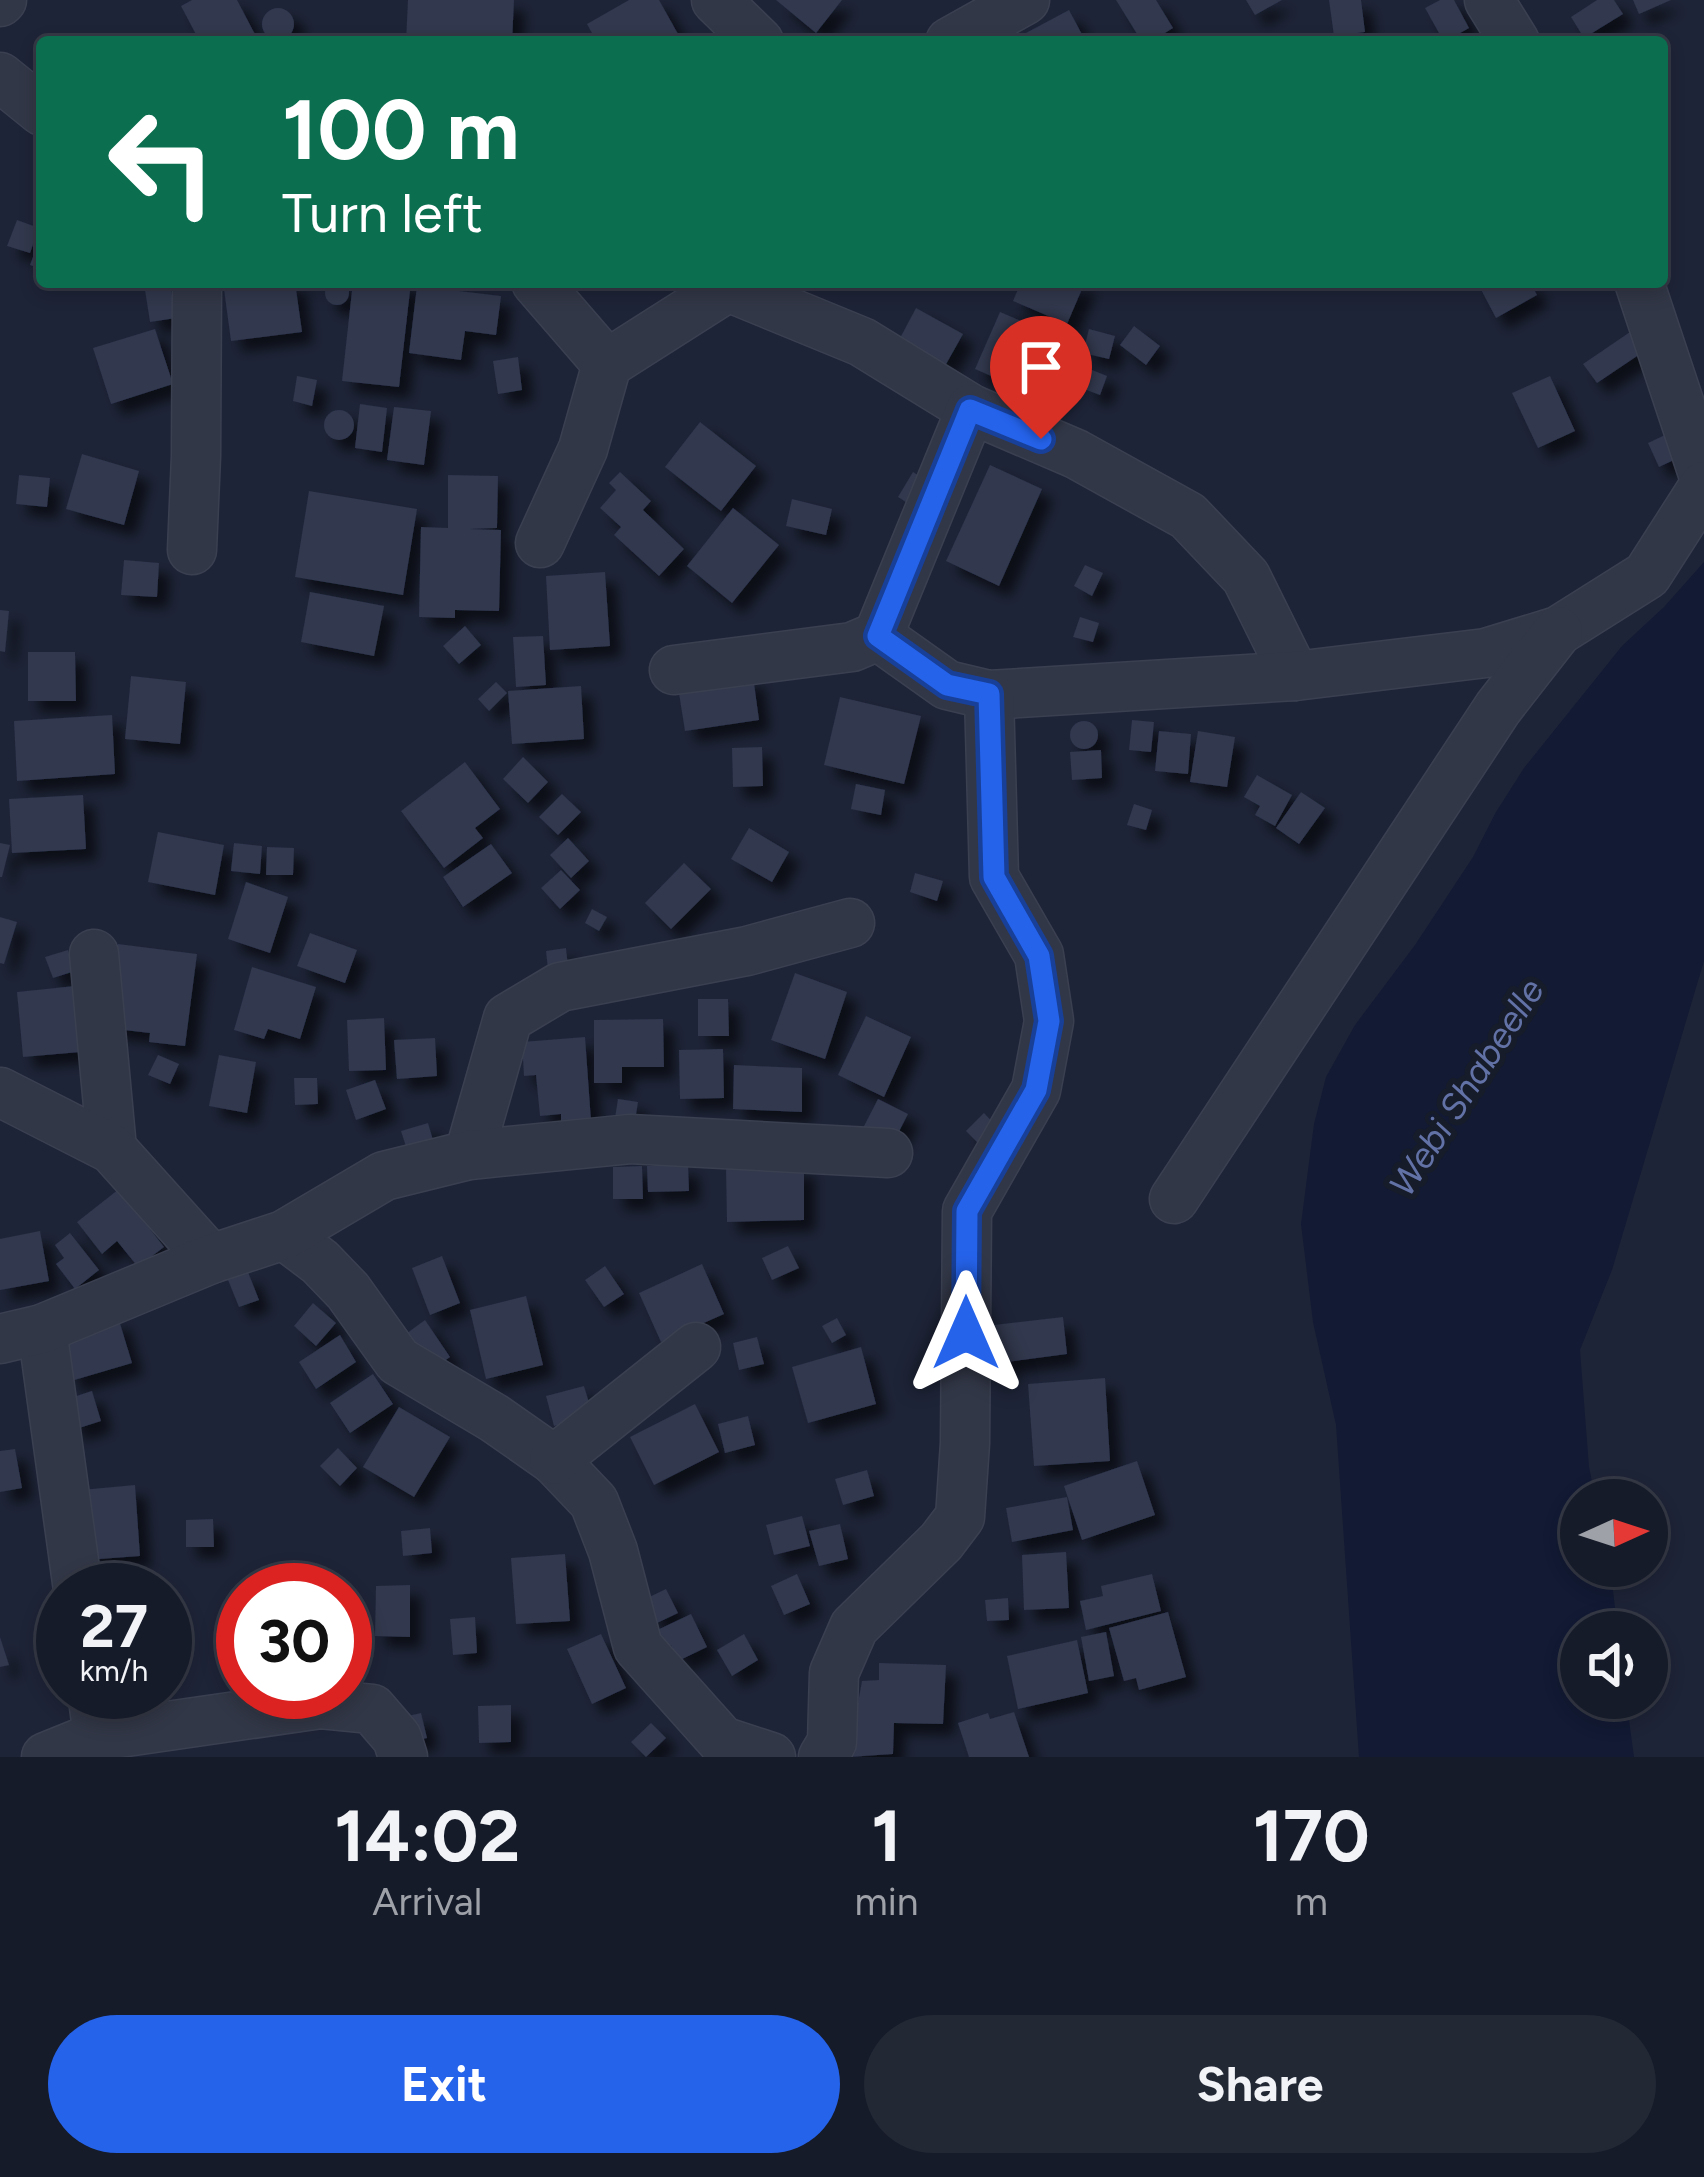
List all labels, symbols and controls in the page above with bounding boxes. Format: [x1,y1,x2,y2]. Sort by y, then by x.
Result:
text: 100 m [282,79,520,180]
icon: left [84,84,240,240]
text: Turn left [282,181,483,246]
pin [990,316,1092,439]
icon: arrive [1008,334,1074,400]
water label: Webi Shabeelle [1380,970,1553,1204]
position arrow [903,1270,1029,1396]
north arrow [1560,1479,1668,1587]
map controls [1560,1479,1668,1719]
speed limit sign: 30 [216,1563,372,1719]
text: 27 [80,1590,148,1662]
button: sound [1560,1611,1668,1719]
text: km/h [80,1652,148,1689]
text: 14:02 [334,1793,520,1879]
text: 1 [871,1793,902,1879]
text: 170 [1253,1793,1370,1879]
text: Arrival [372,1878,482,1925]
text: min [854,1878,918,1925]
text: m [1295,1878,1328,1925]
button: Exit [48,2015,840,2153]
button: Share [864,2015,1656,2153]

